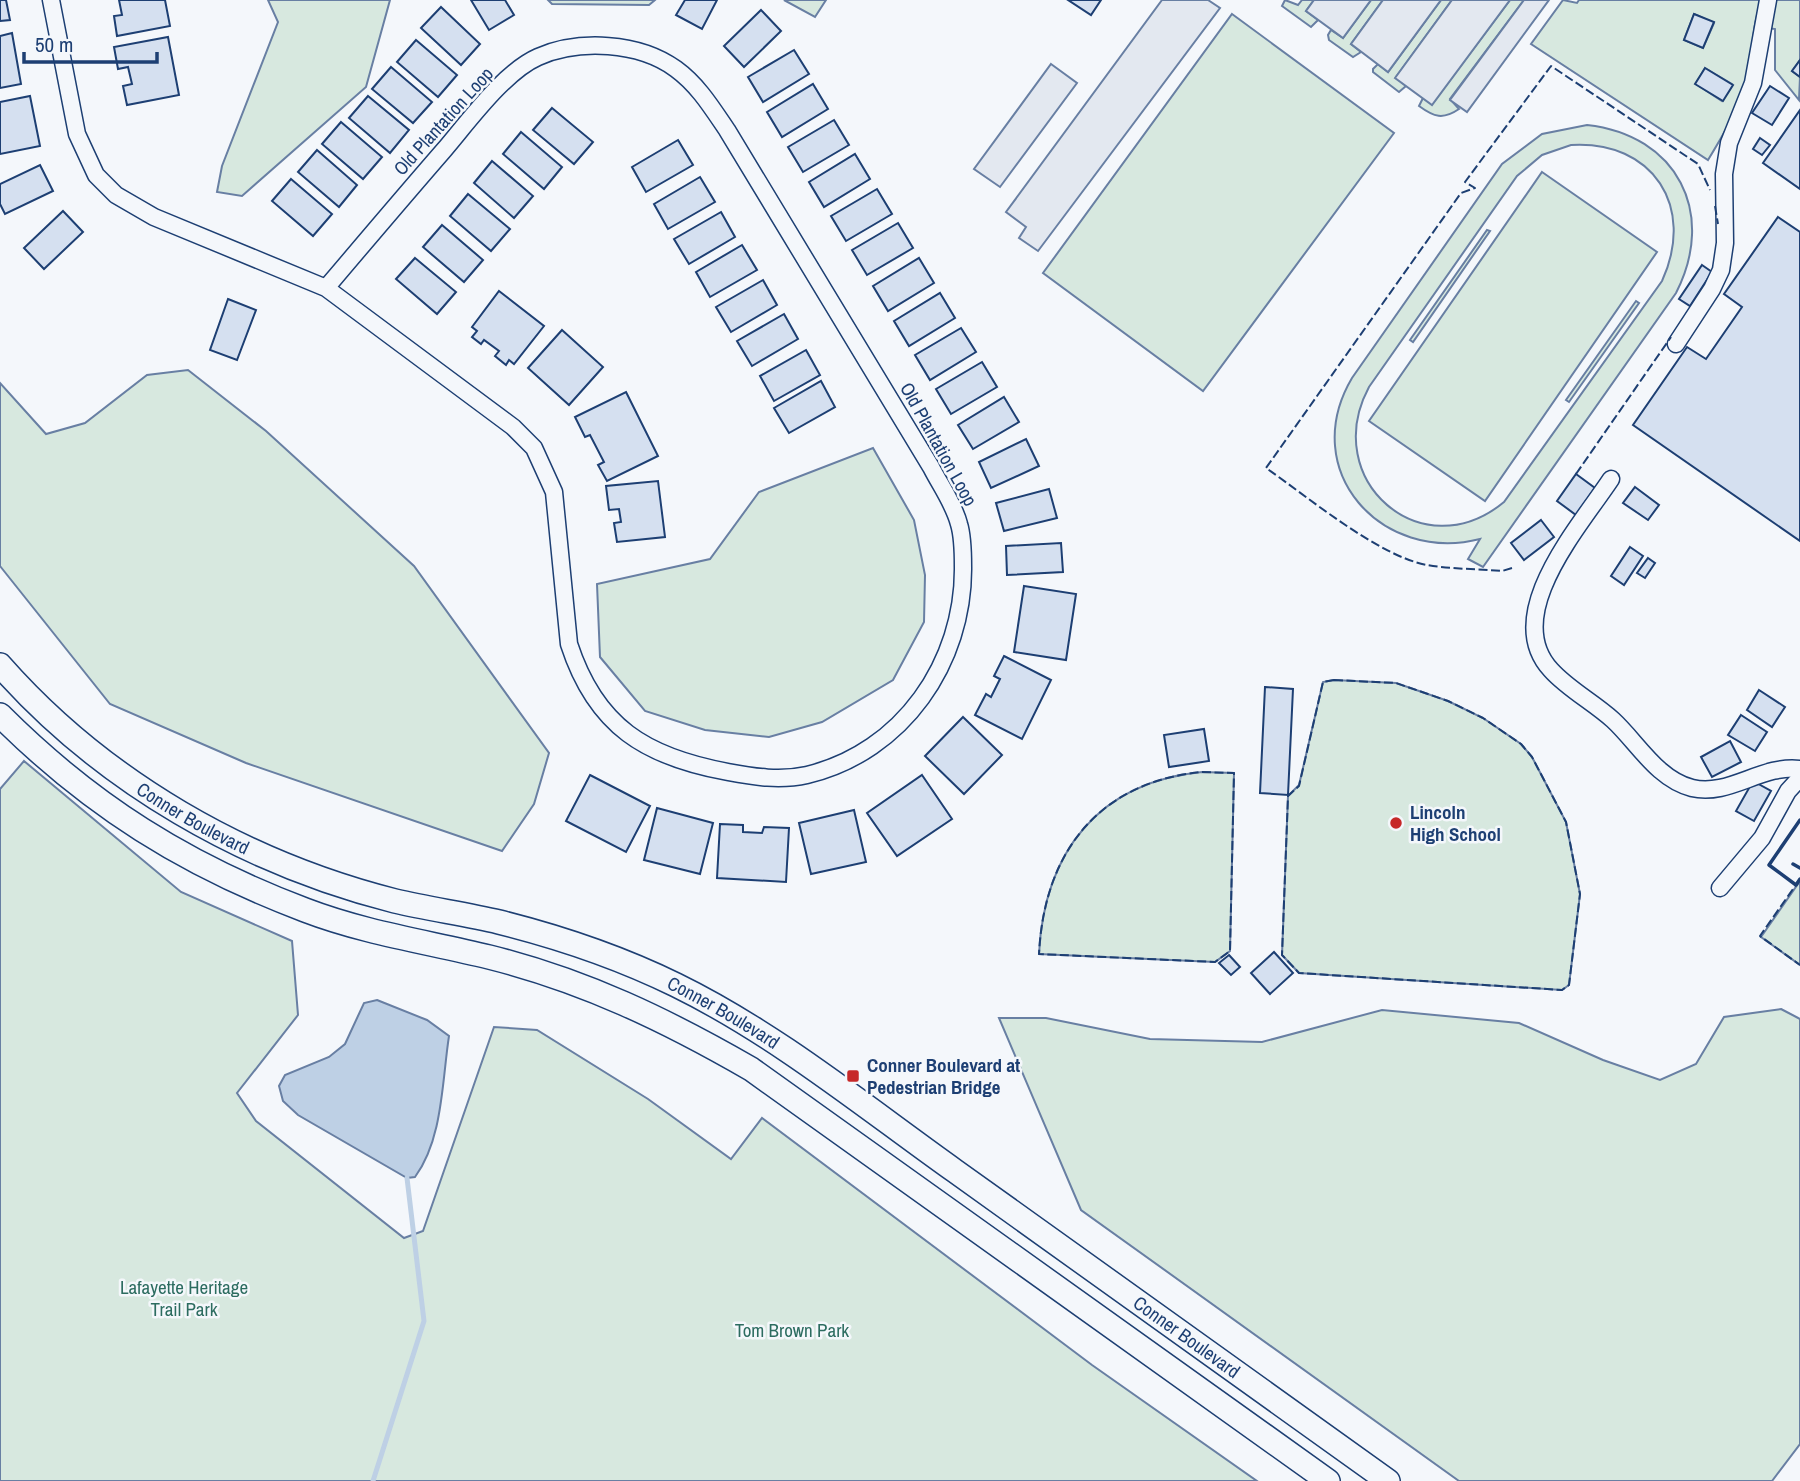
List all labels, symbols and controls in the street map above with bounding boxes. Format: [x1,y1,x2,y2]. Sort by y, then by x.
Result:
scale bar [24,21,158,65]
text: 50 m [35,30,73,59]
street label: Old Plantation Loop [387,61,499,181]
street label: Old Plantation Loop [894,377,984,511]
street label: Conner Boulevard [132,776,254,860]
place label: Lincoln High School [1410,799,1501,847]
marker: Lincoln High School [1388,815,1404,831]
street label: Conner Boulevard [663,970,785,1055]
place label: Conner Boulevard at Pedestrian Bridge [867,1052,1020,1100]
marker: Conner Boulevard at Pedestrian Bridge [845,1068,861,1084]
park label: Lafayette Heritage Trail Park [120,1274,248,1322]
street label: Conner Boulevard [1128,1290,1246,1384]
park label: Tom Brown Park [735,1317,849,1343]

